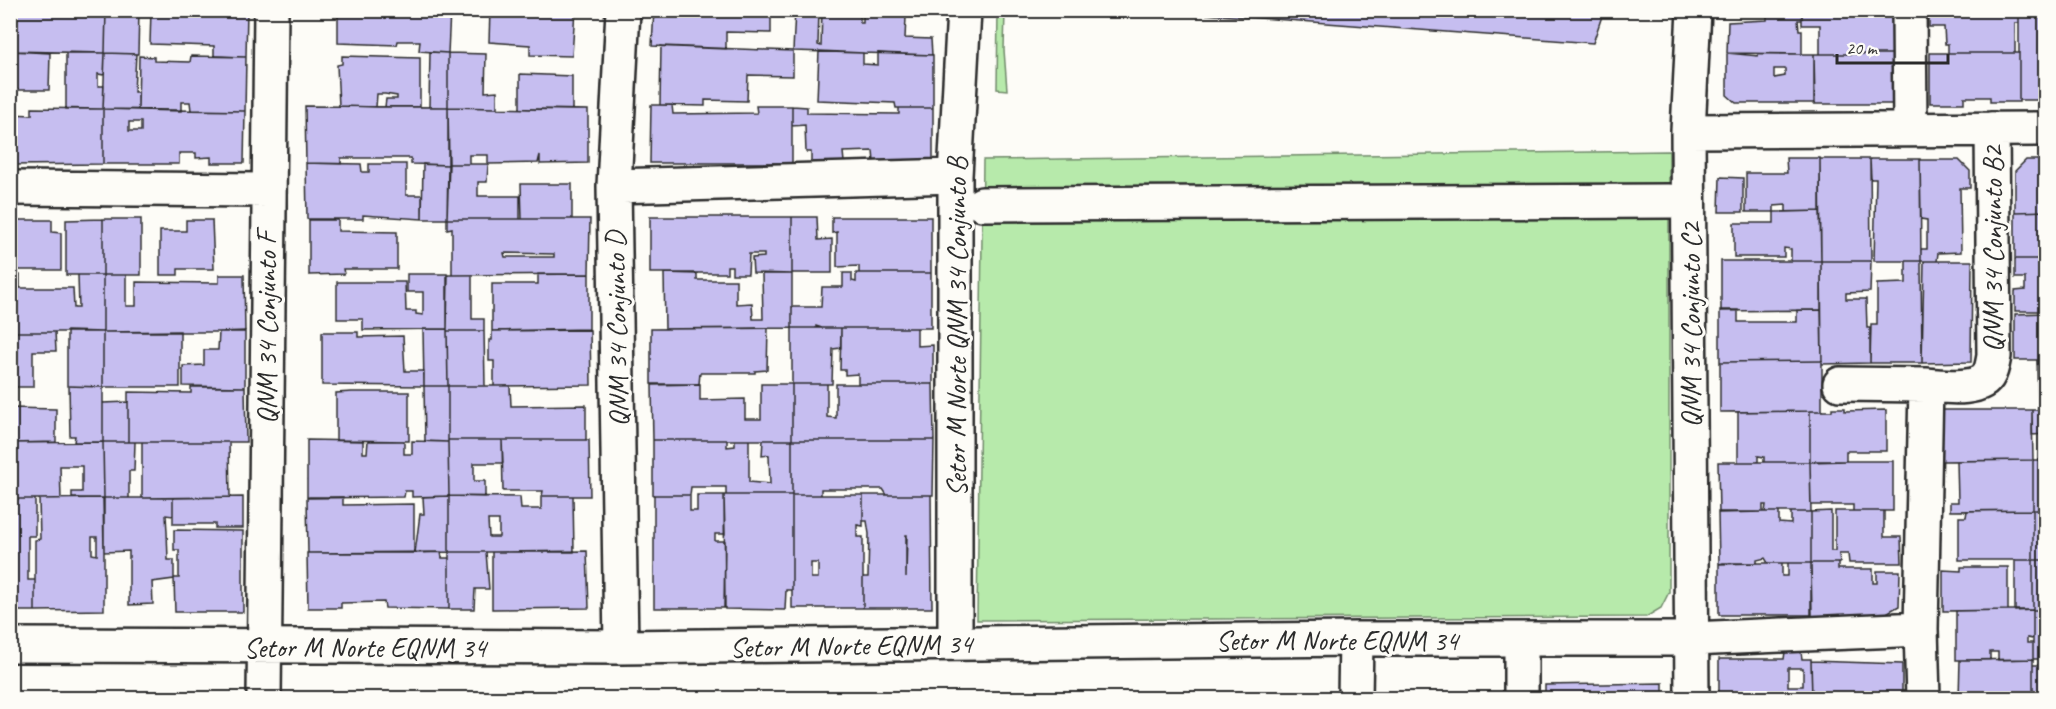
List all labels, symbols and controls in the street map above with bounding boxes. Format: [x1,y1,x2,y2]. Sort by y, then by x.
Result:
scale bar [1837,27,1948,65]
text: 20 m [1846,37,1879,59]
street label: QNM 34 Conjunto B2 [1975,143,2010,352]
street label: Setor M Norte QNM 34 Conjunto B [939,155,974,497]
street label: QNM 34 Conjunto C2 [1673,220,1708,427]
street label: QNM 34 Conjunto F [249,226,284,424]
street label: QNM 34 Conjunto D [597,228,636,427]
street label: Setor M Norte EQNM 34 [1216,623,1461,658]
street label: Setor M Norte EQNM 34 [730,626,975,665]
street label: Setor M Norte EQNM 34 [244,630,489,665]

